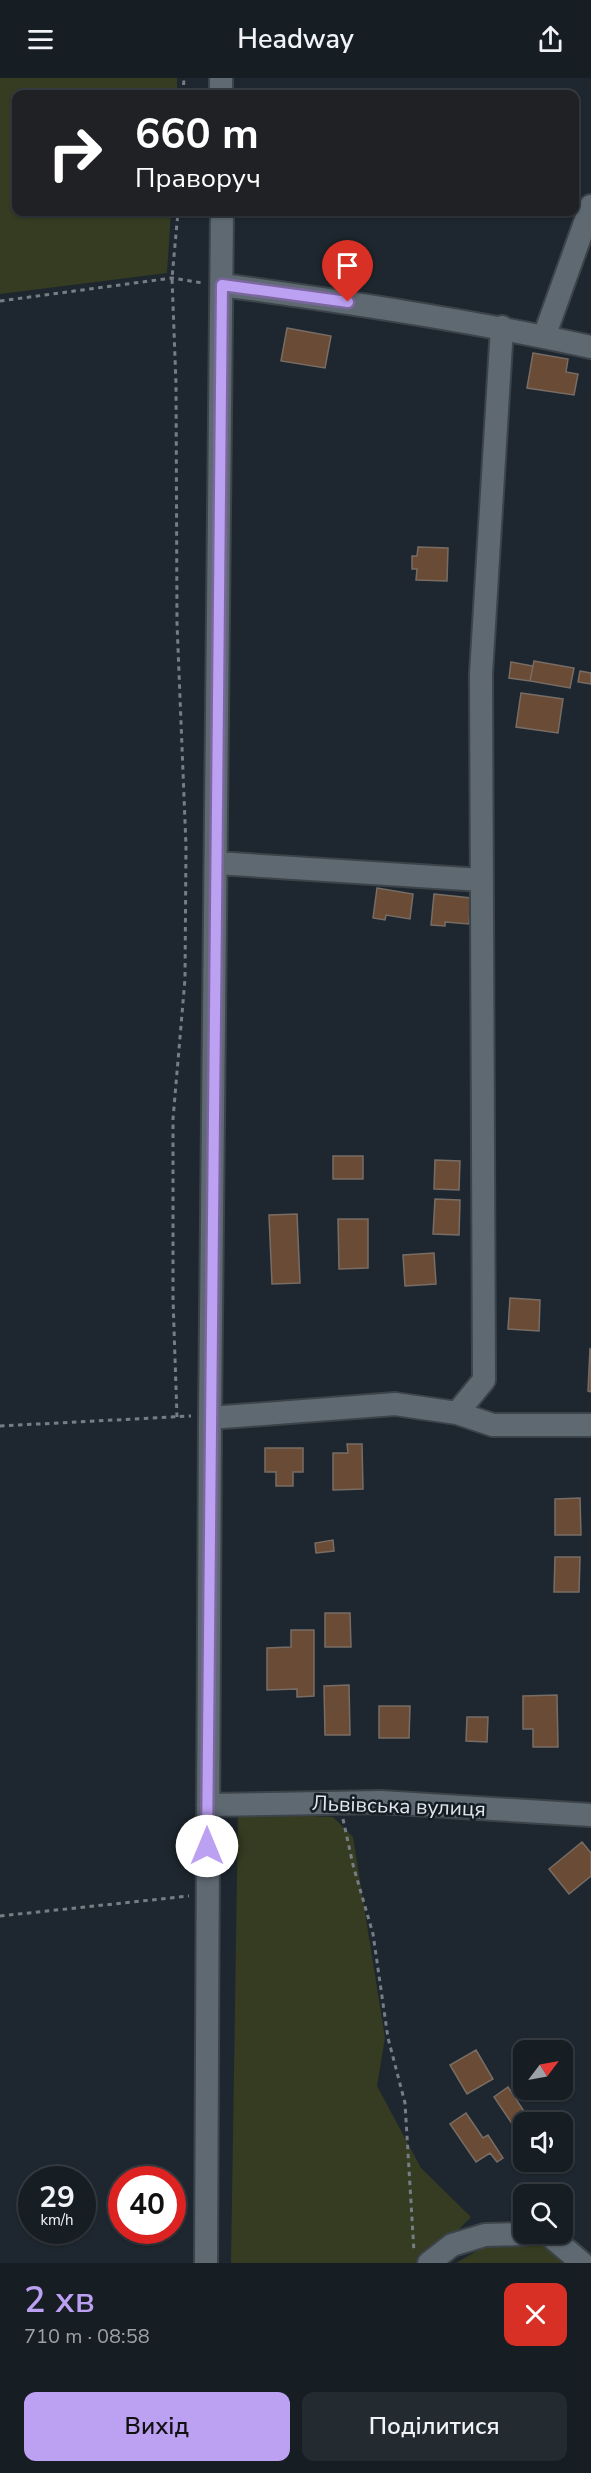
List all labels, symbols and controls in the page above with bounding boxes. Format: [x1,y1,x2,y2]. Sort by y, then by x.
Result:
text: Headway [237,21,354,58]
icon: menu [24,23,57,56]
icon: share [534,23,567,56]
text: 660 m [135,106,259,163]
icon: right [36,114,114,192]
text: Праворуч [135,160,261,197]
pin [322,240,373,302]
icon: arrive [331,249,364,282]
street label: Львівська вулиця [312,1789,486,1823]
position arrow [175,1814,239,1878]
north arrow [513,2040,573,2100]
map controls [513,2040,573,2244]
button: sound [513,2112,573,2172]
speed limit sign: 40 [108,2166,186,2244]
text: 29 [39,2177,75,2218]
button: search [513,2184,573,2244]
text: km/h [40,2210,74,2230]
text: 2 хв [24,2276,95,2325]
button: close [504,2283,567,2346]
text: 710 m · 08:58 [24,2323,150,2350]
button: Вихід [24,2392,290,2461]
button: Поділитися [302,2392,567,2461]

